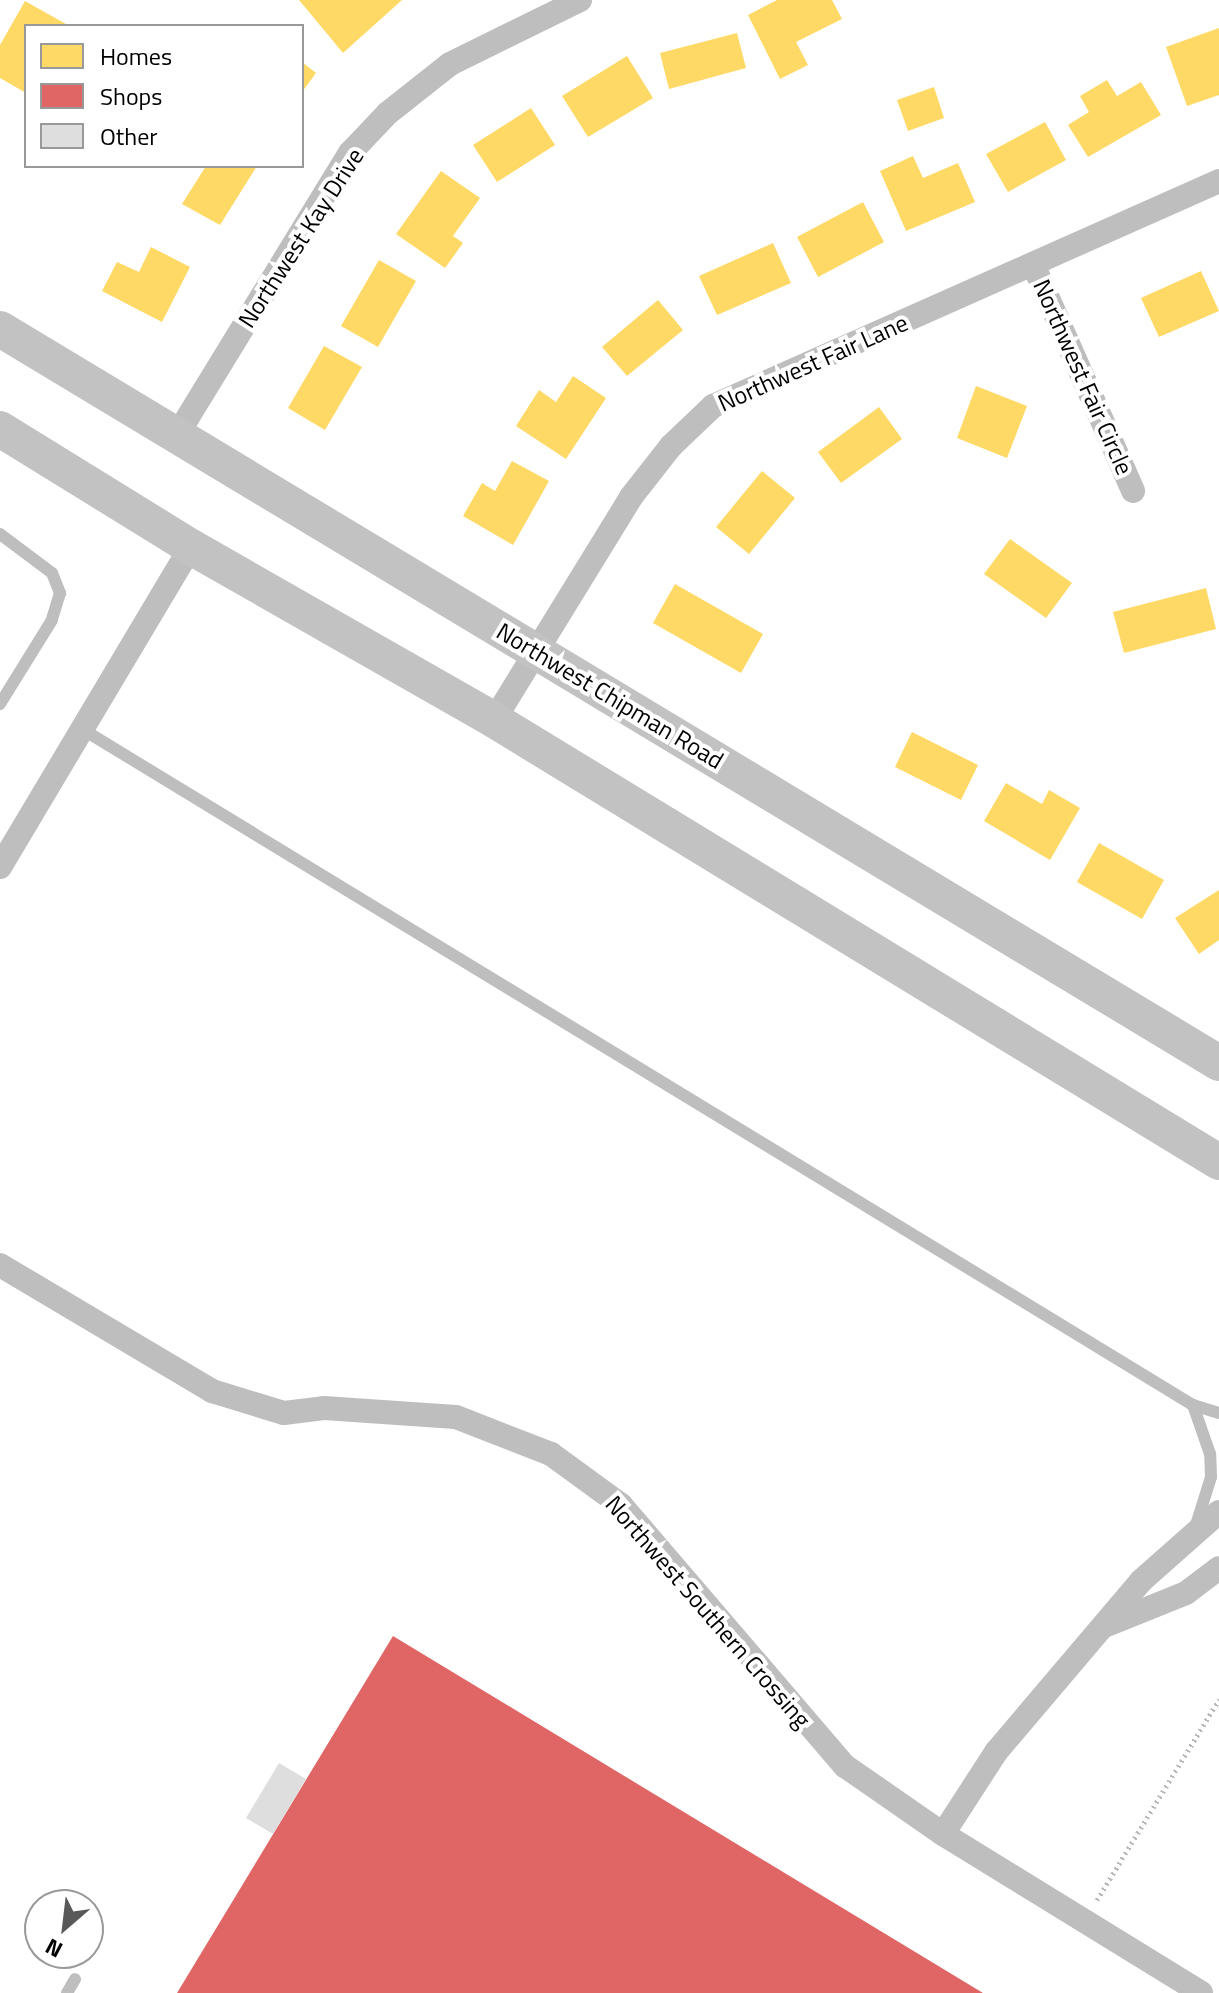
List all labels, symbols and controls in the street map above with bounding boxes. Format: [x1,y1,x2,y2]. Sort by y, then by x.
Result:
legend [24,24,304,168]
text: Homes [100,38,172,74]
text: Shops [100,78,162,114]
text: Other [100,118,158,154]
street label: Northwest Kay Drive [232,143,370,333]
street label: Northwest Fair Circle [1027,275,1139,479]
street label: Northwest Fair Lane [714,308,912,418]
street label: Northwest Chipman Road [491,617,729,775]
street label: Northwest Southern Crossing [599,1490,817,1734]
north arrow [24,1889,104,1969]
text: N [39,1930,68,1967]

